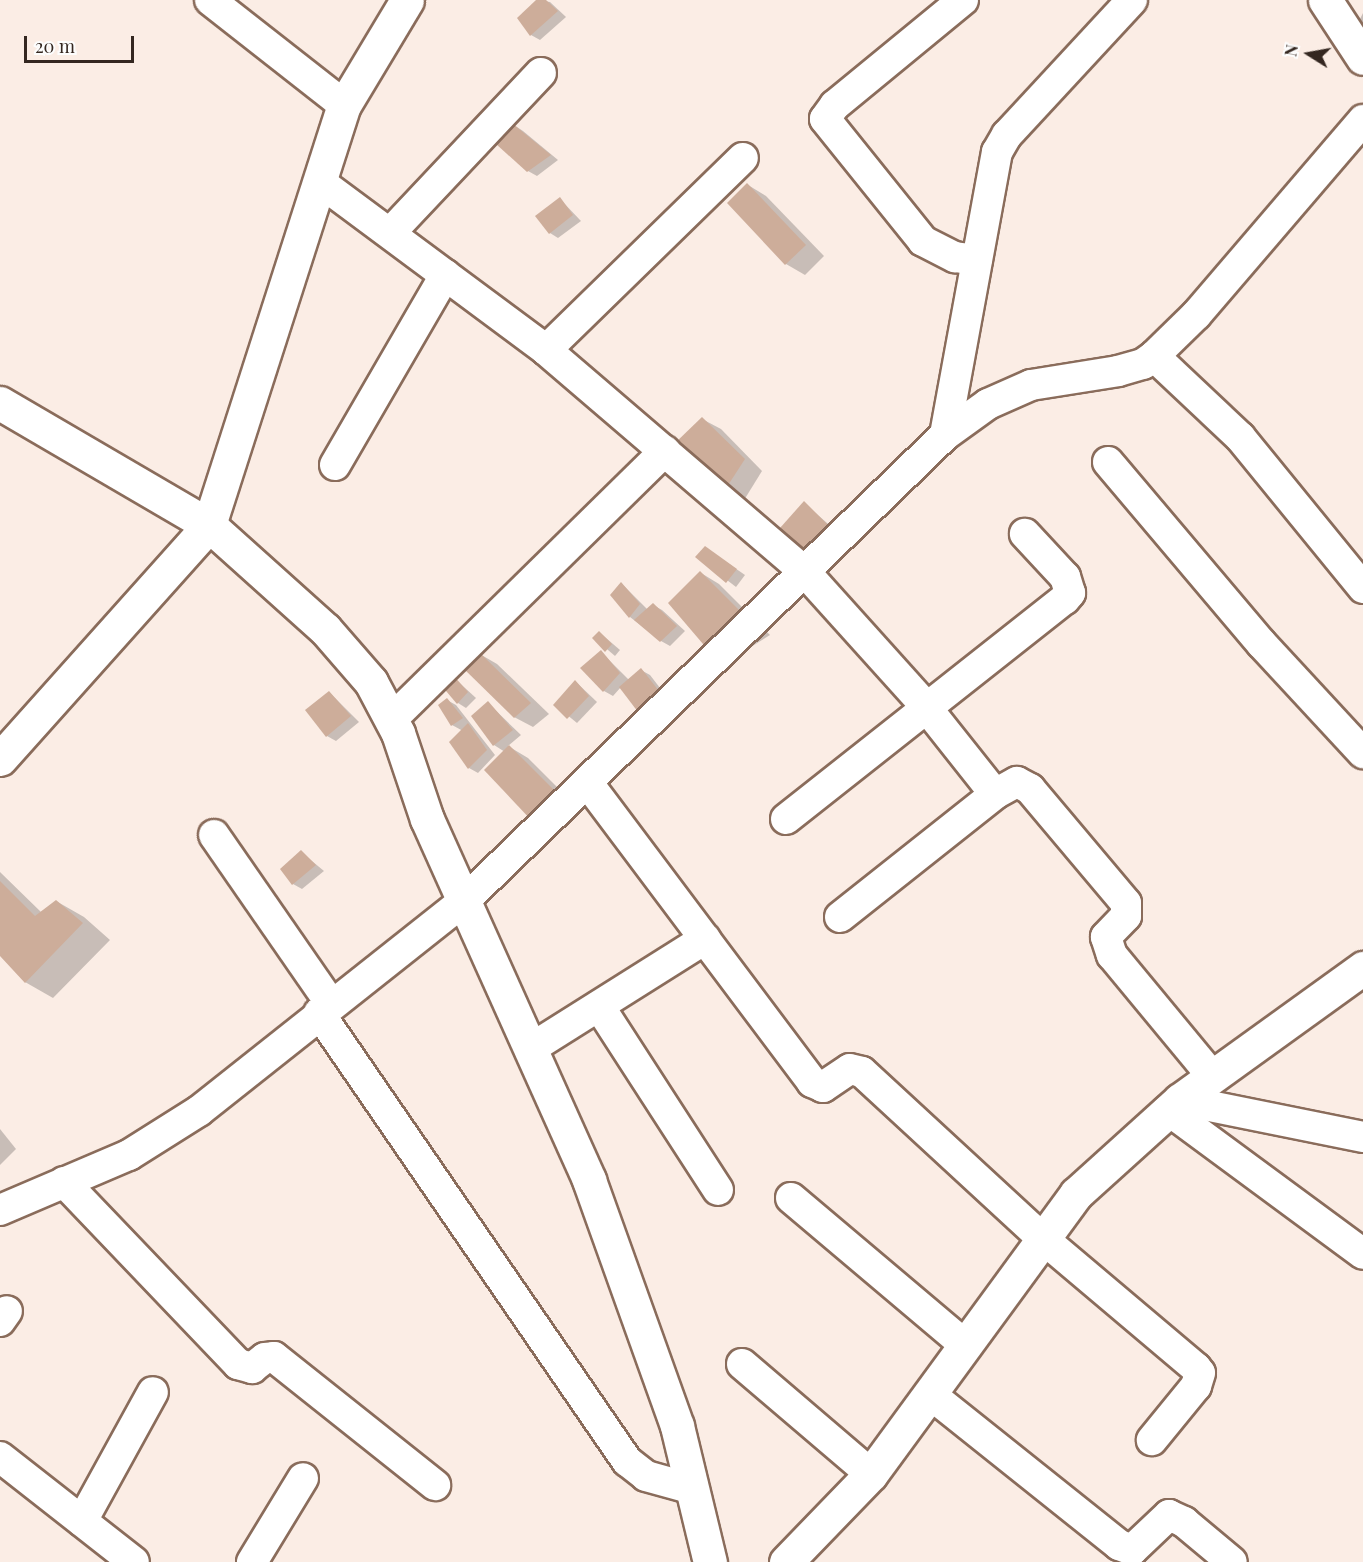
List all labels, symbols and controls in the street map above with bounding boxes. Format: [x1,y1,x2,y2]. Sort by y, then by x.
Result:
scale bar [27,24,136,62]
north arrow [1279,24,1339,84]
text: 20 m [35,34,75,58]
text: N [1279,43,1302,58]

